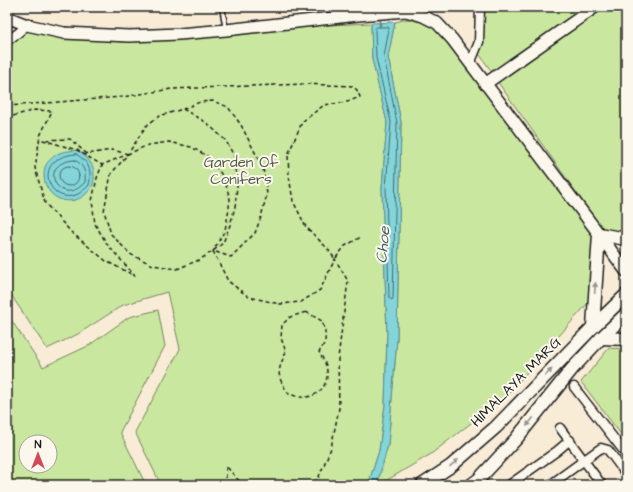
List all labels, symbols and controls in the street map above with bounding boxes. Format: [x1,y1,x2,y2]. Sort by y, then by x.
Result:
park label: Garden Of Conifers [204,152,278,190]
water label: Choe [370,224,396,264]
one-way arrow [592,282,599,294]
street label: HIMALAYA MARG [466,332,566,432]
one-way arrow [543,368,553,378]
one-way arrow [526,416,534,427]
north arrow [18,434,58,474]
text: N [35,437,42,452]
one-way arrow [449,458,459,467]

